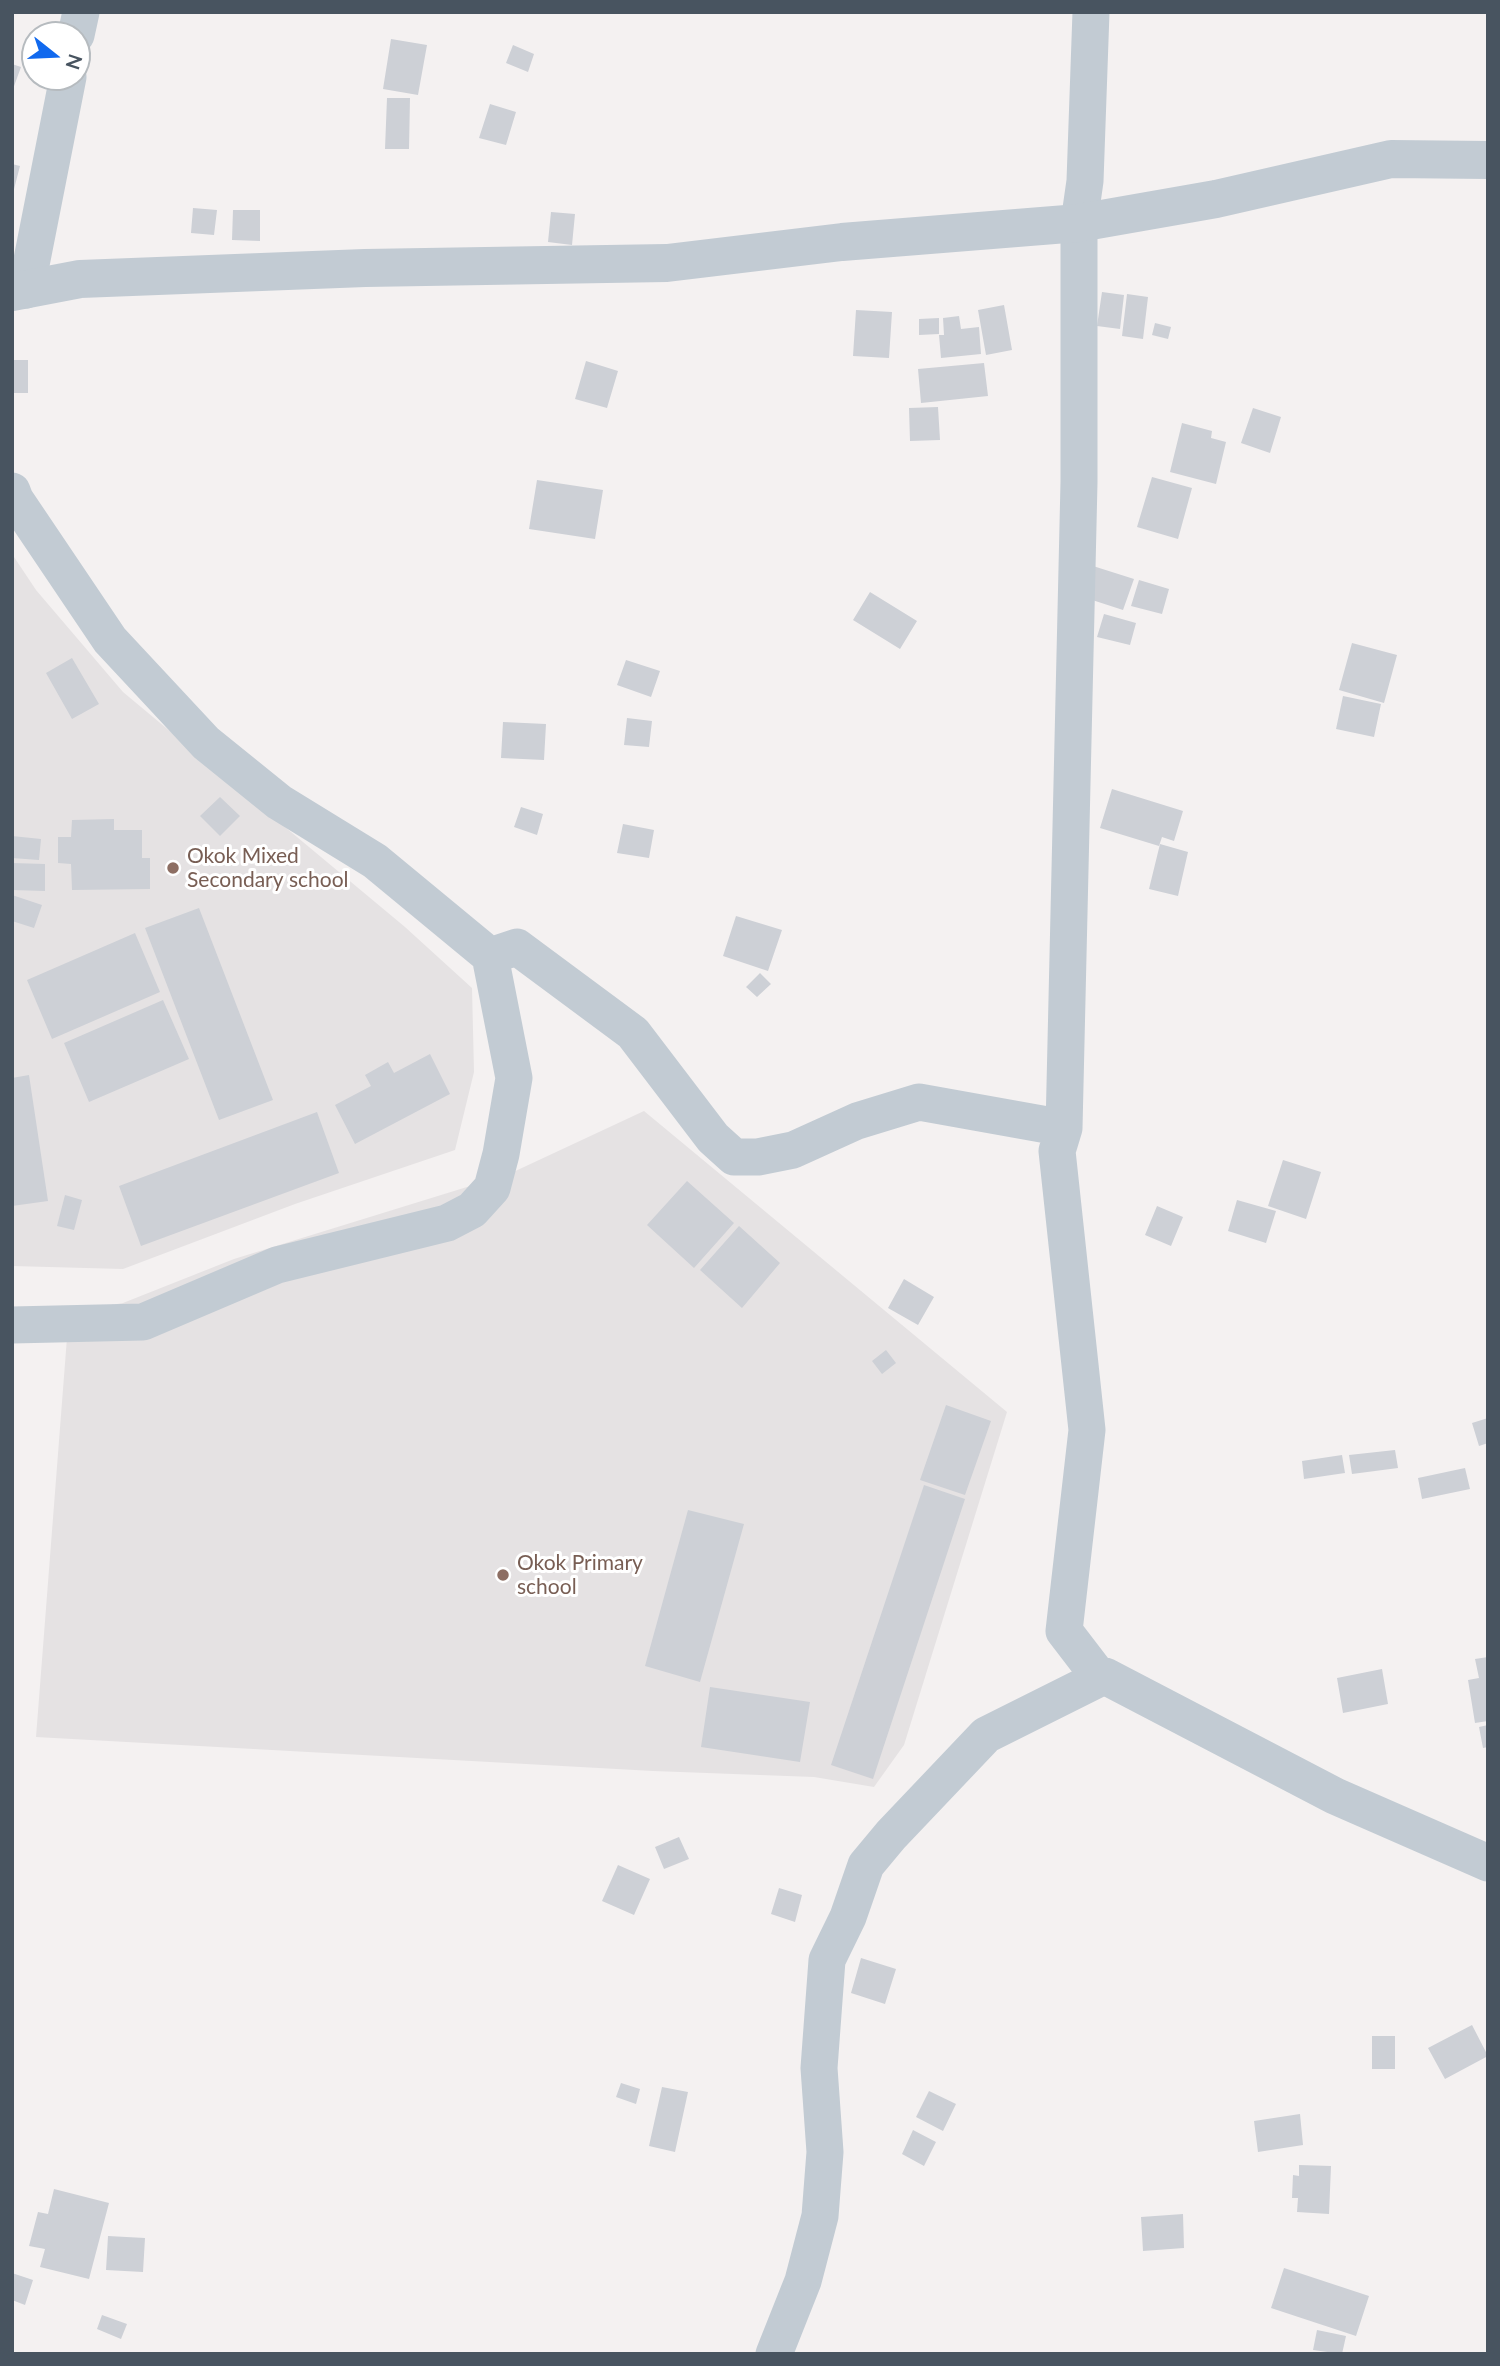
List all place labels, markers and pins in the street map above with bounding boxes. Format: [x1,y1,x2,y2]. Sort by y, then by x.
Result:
place label: Okok Mixed Secondary school [187,843,349,893]
marker: Okok Mixed Secondary school [165,860,181,876]
place label: Okok Primary school [517,1550,643,1600]
marker: Okok Primary school [495,1567,511,1583]

